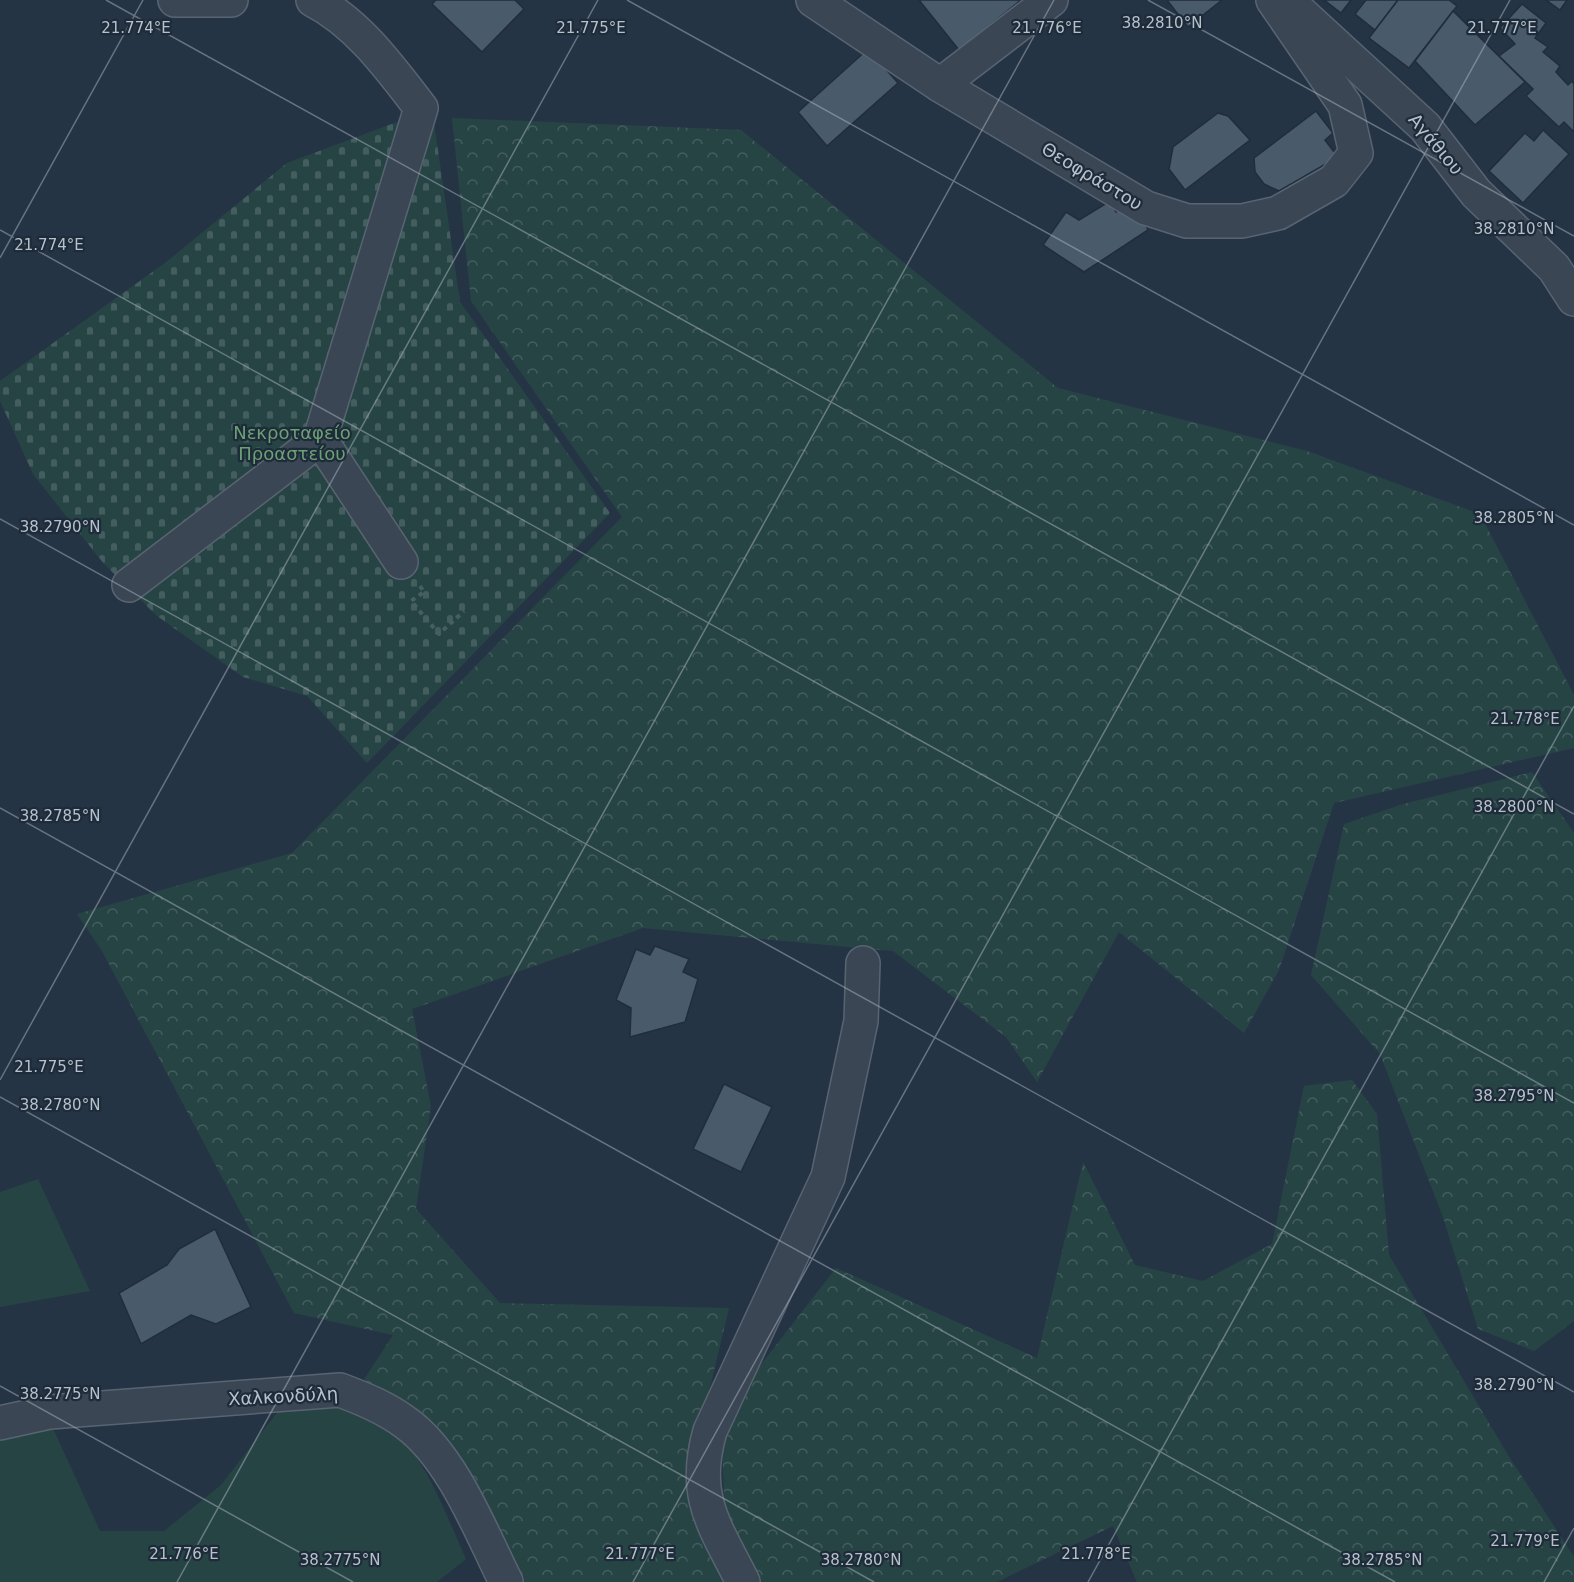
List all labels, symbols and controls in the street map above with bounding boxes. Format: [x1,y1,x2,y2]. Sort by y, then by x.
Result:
text: 38.2810°N [1122,14,1202,32]
text: 21.774°E [101,19,171,37]
text: 21.775°E [556,19,626,37]
text: 21.776°E [1012,19,1082,37]
text: 21.777°E [1467,19,1537,37]
street label: Αγάθιου [1404,109,1468,179]
street label: Θεοφράστου [1038,138,1146,214]
text: 38.2810°N [1474,220,1554,238]
text: 21.774°E [14,236,84,254]
park label: Νεκροταφείο Προαστείου [233,422,351,464]
text: 38.2805°N [1474,509,1554,527]
text: 38.2790°N [20,518,100,536]
text: 21.778°E [1490,710,1560,728]
text: 38.2800°N [1474,798,1554,816]
text: 38.2785°N [20,807,100,825]
text: 21.775°E [14,1058,84,1076]
text: 38.2795°N [1474,1087,1554,1105]
text: 38.2780°N [20,1096,100,1114]
text: 38.2790°N [1474,1376,1554,1394]
street label: Χαλκονδύλη [228,1383,338,1409]
text: 38.2775°N [20,1385,100,1403]
text: 21.779°E [1490,1532,1560,1550]
text: 21.776°E [149,1545,219,1563]
text: 21.777°E [605,1545,675,1563]
text: 21.778°E [1061,1545,1131,1563]
text: 38.2775°N [300,1551,380,1569]
text: 38.2780°N [821,1551,901,1569]
text: 38.2785°N [1342,1551,1422,1569]

